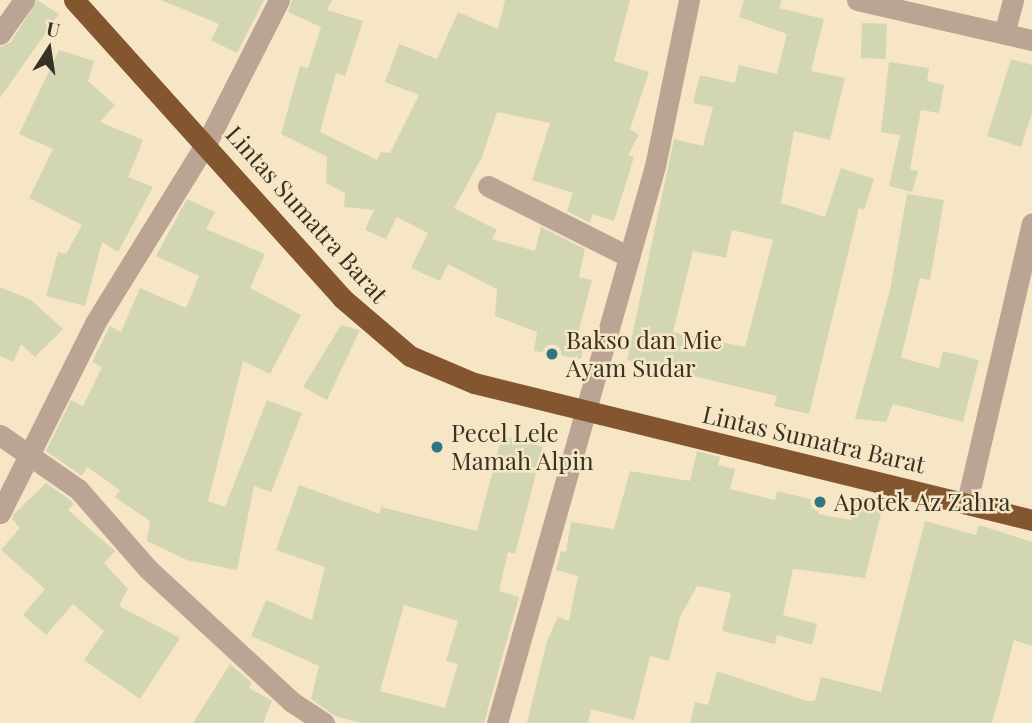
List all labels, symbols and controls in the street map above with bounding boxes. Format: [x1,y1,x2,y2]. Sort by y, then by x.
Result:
north arrow [14,14,84,84]
text: U [44,14,62,43]
street label: Lintas Sumatra Barat [220,120,394,308]
place label: Bakso dan Mie Ayam Sudar [566,326,722,382]
marker: Bakso dan Mie Ayam Sudar [544,346,560,362]
street label: Lintas Sumatra Barat [700,399,928,479]
place label: Pecel Lele Mamah Alpin [451,419,594,475]
marker: Pecel Lele Mamah Alpin [429,439,445,455]
place label: Apotek Az Zahra [834,488,1012,516]
marker: Apotek Az Zahra [812,494,828,510]

